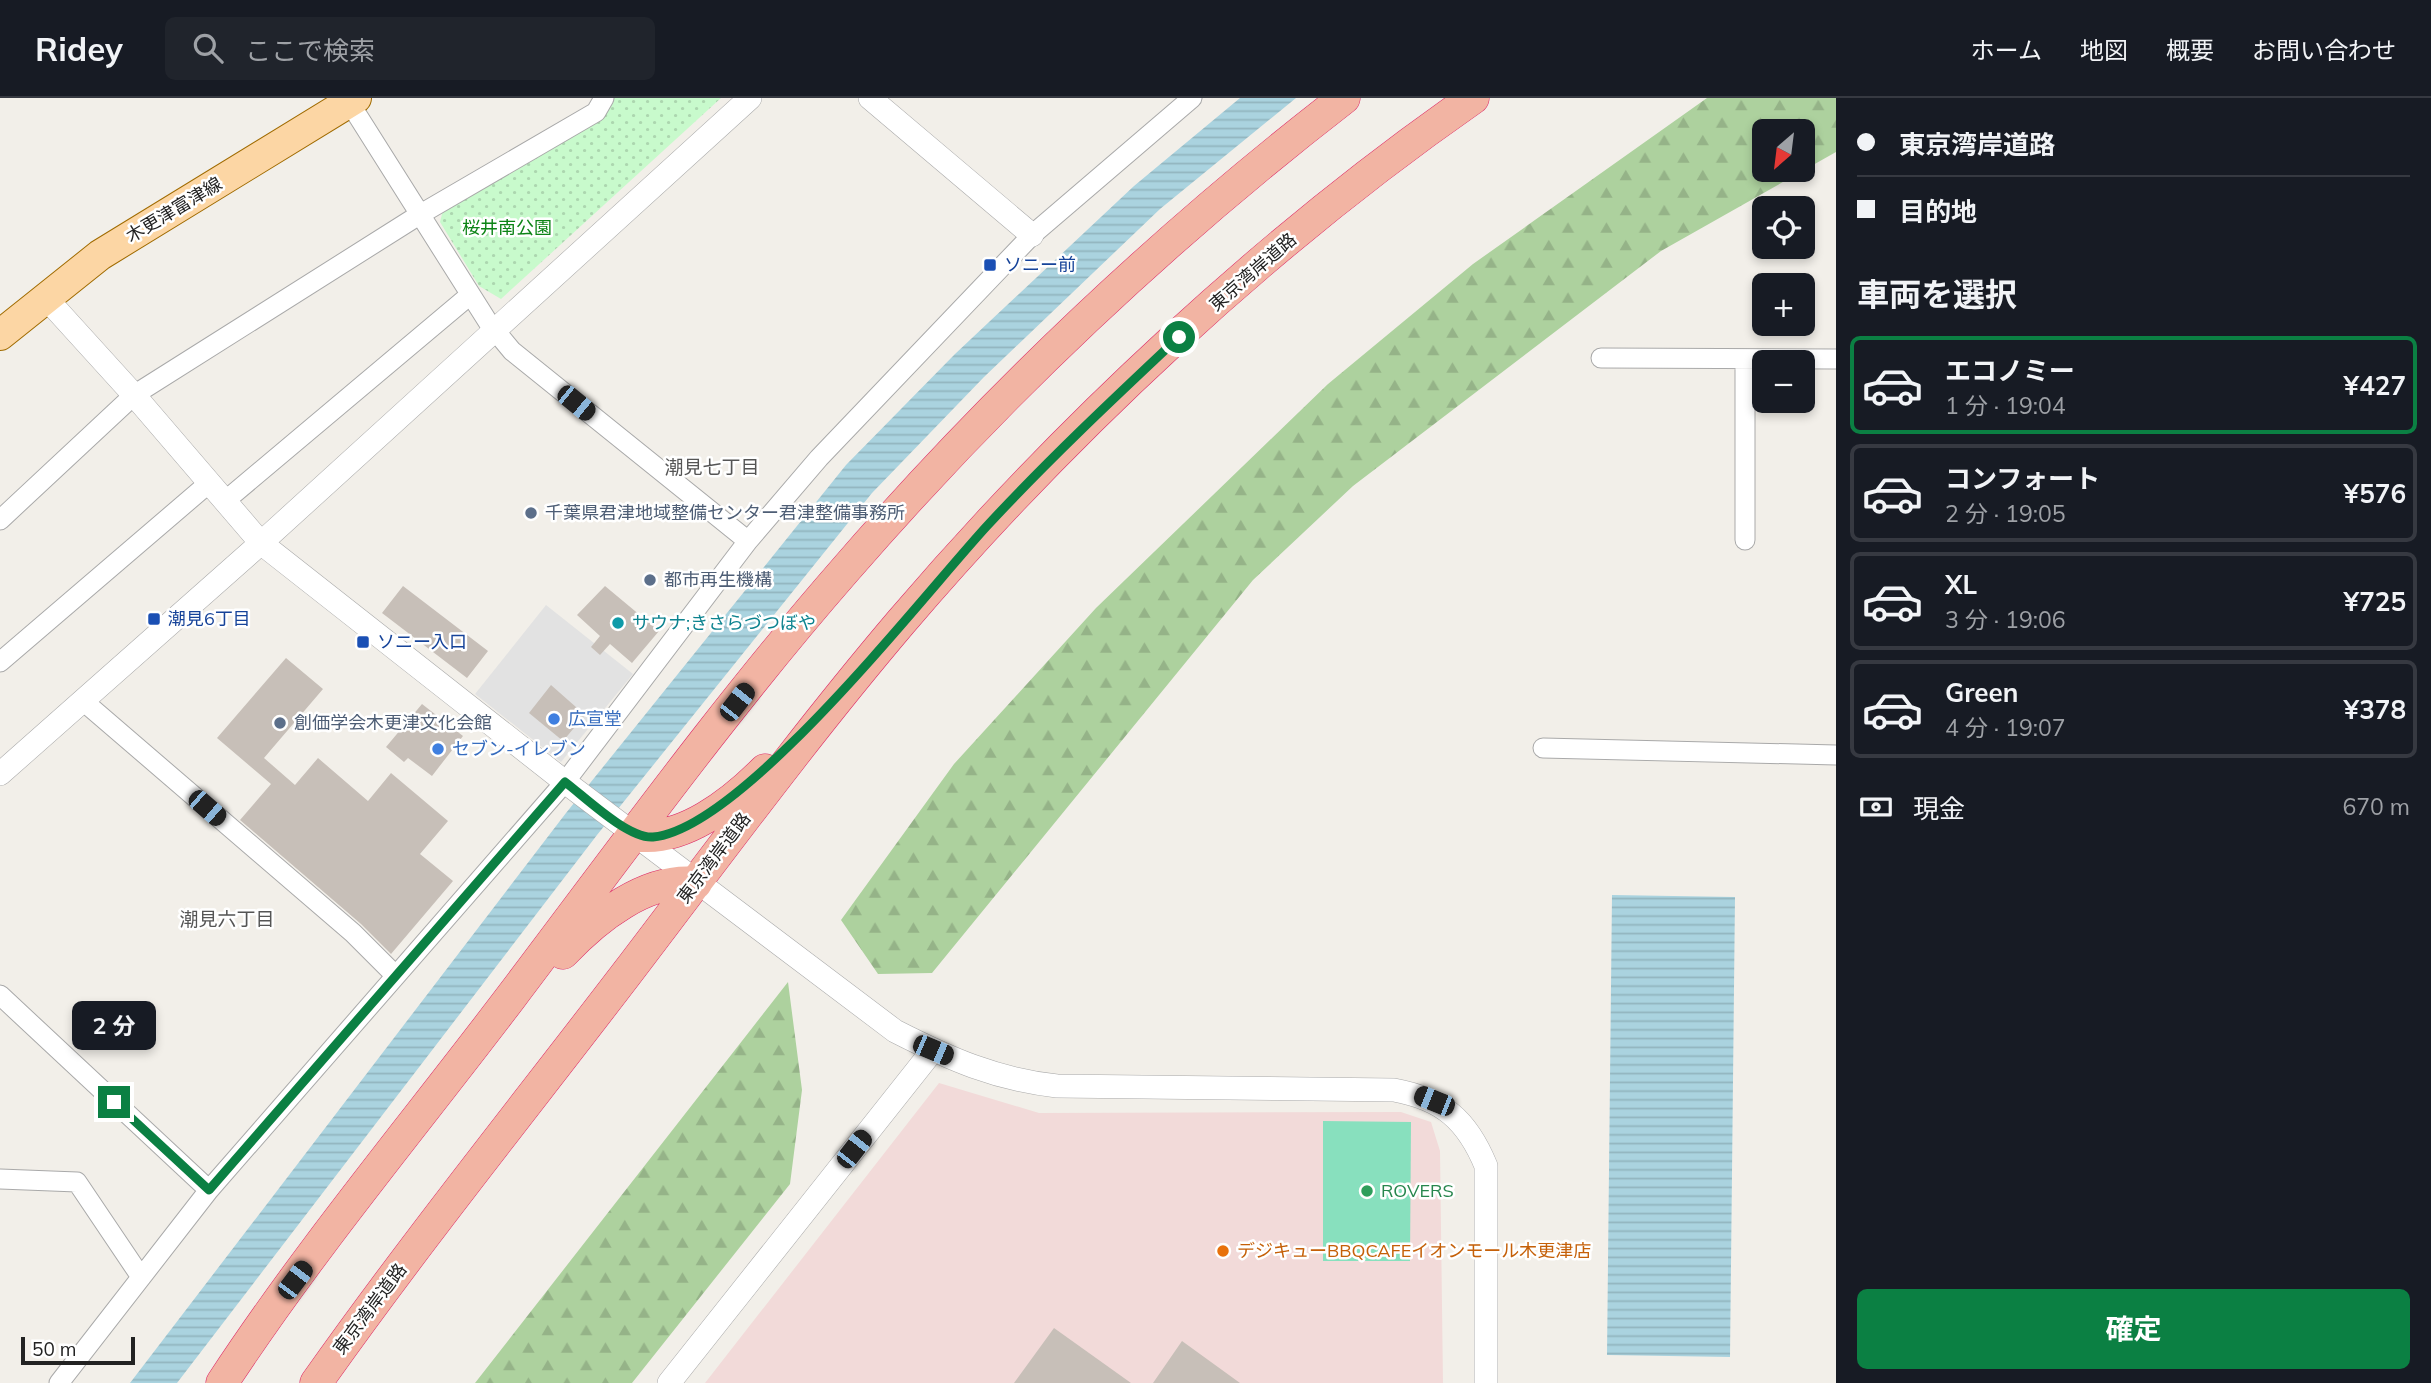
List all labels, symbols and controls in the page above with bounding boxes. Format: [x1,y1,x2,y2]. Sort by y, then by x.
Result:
search box [165,17,655,80]
text: Ridey [35,28,123,69]
icon: search [189,29,227,67]
text: ここで検索 [245,34,375,67]
text: ホーム [1971,35,2042,65]
text: 地図 [2080,35,2128,65]
text: 概要 [2166,35,2214,65]
text: お問い合わせ [2252,35,2396,65]
north arrow [1752,119,1815,182]
map controls [1752,119,1815,413]
text: 東京湾岸道路 [1899,128,2055,161]
street label: 木更津富津線 [122,172,226,247]
text: 目的地 [1899,195,1977,228]
button: locate [1752,196,1815,259]
park label: 桜井南公園 [462,216,552,239]
street label: 東京湾岸道路 [1204,228,1301,316]
place label: ソニー前 [1004,253,1076,276]
marker: ソニー前 [982,257,998,273]
button: + [1752,273,1815,336]
text: 車両を選択 [1857,274,2017,314]
route start [1163,321,1195,353]
button: − [1752,350,1815,413]
icon: car [1861,354,1924,417]
text: エコノミー [1945,354,2075,387]
text: ¥427 [2344,369,2406,402]
car [554,382,599,424]
text: 1 分 · 19:04 [1945,391,2066,420]
district label: 潮見七丁目 [664,455,760,479]
icon: car [1861,462,1924,525]
text: コンフォート [1945,462,2100,495]
text: ¥576 [2344,477,2406,510]
text: 2 分 · 19:05 [1945,499,2066,528]
place label: 千葉県君津地域整備センター君津整備事務所 [545,501,905,524]
marker: 千葉県君津地域整備センター君津整備事務所 [523,505,539,521]
place label: 都市再生機構 [664,568,772,591]
text: XL [1945,568,1977,601]
icon: car [1861,570,1924,633]
marker: 都市再生機構 [642,572,658,588]
text: ¥725 [2344,585,2406,618]
text: 3 分 · 19:06 [1945,605,2066,634]
place label: 潮見6丁目 [168,607,251,630]
marker: 潮見6丁目 [146,611,162,627]
place label: サウナ;きさらづつぼや [632,611,816,634]
marker: サウナ;きさらづつぼや [610,615,626,631]
place label: ソニー入口 [377,630,467,653]
marker: ソニー入口 [355,634,371,650]
text: Green [1945,676,2018,709]
icon: car [1861,678,1924,741]
car [716,679,759,725]
text: ¥378 [2344,693,2406,726]
place label: 広宣堂 [568,707,622,730]
place label: 創価学会木更津文化会館 [294,711,492,734]
marker: 広宣堂 [546,711,562,727]
text: 4 分 · 19:07 [1945,713,2066,742]
marker: 創価学会木更津文化会館 [272,715,288,731]
place label: セブン-イレブン [452,737,586,760]
marker: セブン-イレブン [430,741,446,757]
car [185,786,230,830]
icon: cash [1857,788,1895,826]
text: 現金 [1913,792,1965,825]
text: 670 m [2342,792,2410,821]
street label: 東京湾岸道路 [672,808,755,908]
district label: 潮見六丁目 [179,907,275,931]
callout: 2 分 [72,1000,156,1049]
text: 2 分 [92,1011,136,1040]
car [910,1032,957,1068]
car [1411,1083,1458,1119]
route end [98,1086,130,1118]
car [833,1126,876,1172]
place label: ROVERS [1381,1179,1454,1202]
marker: ROVERS [1359,1183,1375,1199]
place label: デジキューBBQCAFEイオンモール木更津店 [1237,1239,1591,1262]
marker: デジキューBBQCAFEイオンモール木更津店 [1215,1243,1231,1259]
car [274,1257,317,1303]
street label: 東京湾岸道路 [328,1259,411,1359]
button: 確定 [1857,1289,2410,1369]
scale bar [21,1334,135,1366]
text: 50 m [32,1337,76,1361]

